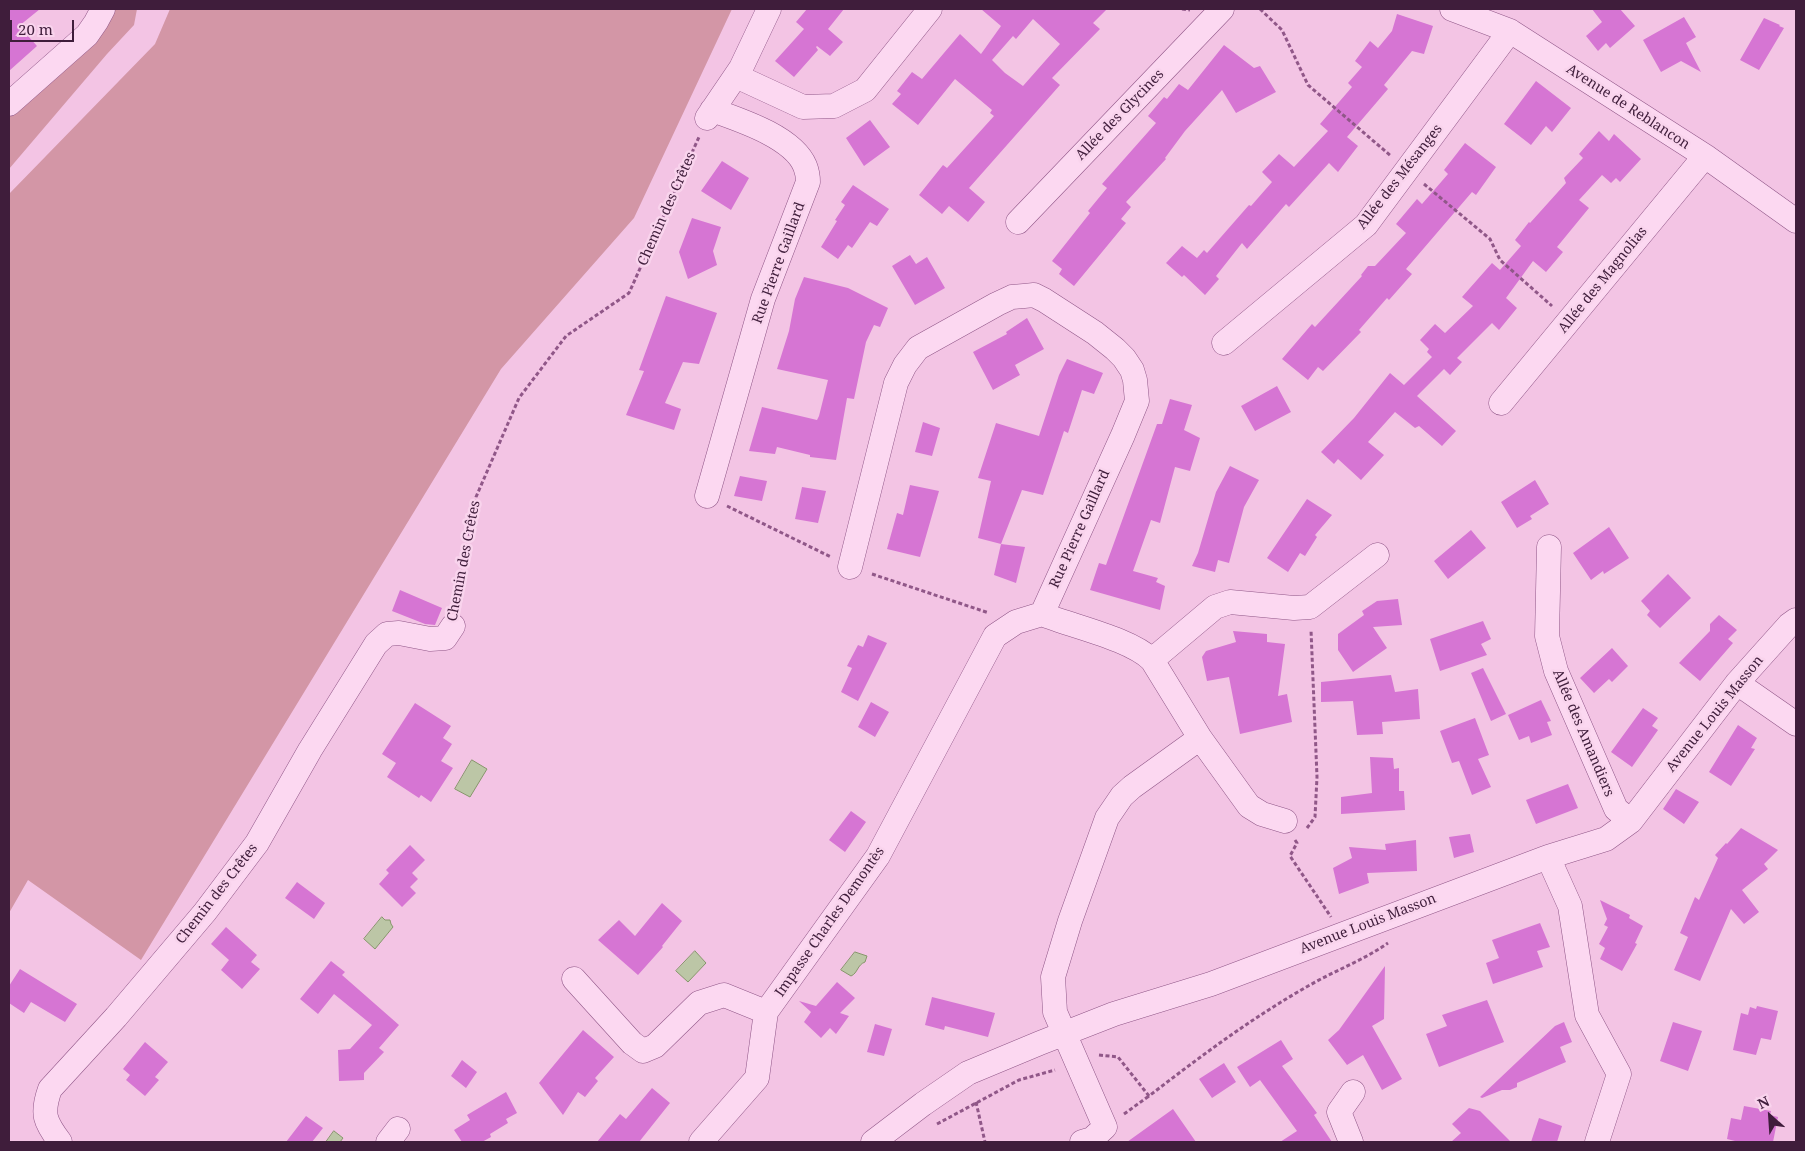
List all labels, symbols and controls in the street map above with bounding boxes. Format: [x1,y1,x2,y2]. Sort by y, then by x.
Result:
scale bar [12,10,76,42]
text: 20 m [18,19,53,39]
street label: Avenue de Reblancon [1563,61,1693,153]
street label: Allée des Glycines [1072,66,1168,164]
street label: Allée des Mésanges [1354,121,1446,233]
street label: Chemin des Crêtes [634,149,700,269]
street label: Rue Pierre Gaillard [749,200,809,326]
street label: Allée des Magnolias [1555,223,1651,337]
street label: Rue Pierre Gaillard [1046,467,1114,591]
street label: Chemin des Crêtes [444,499,484,623]
street label: Avenue Louis Masson [1663,653,1767,775]
street label: Allée des Amandiers [1549,667,1617,799]
street label: Chemin des Crêtes [173,840,261,948]
street label: Impasse Charles Demontès [772,844,888,1000]
street label: Avenue Louis Masson [1298,890,1438,958]
north arrow [1745,1091,1795,1141]
text: N [1754,1091,1772,1113]

